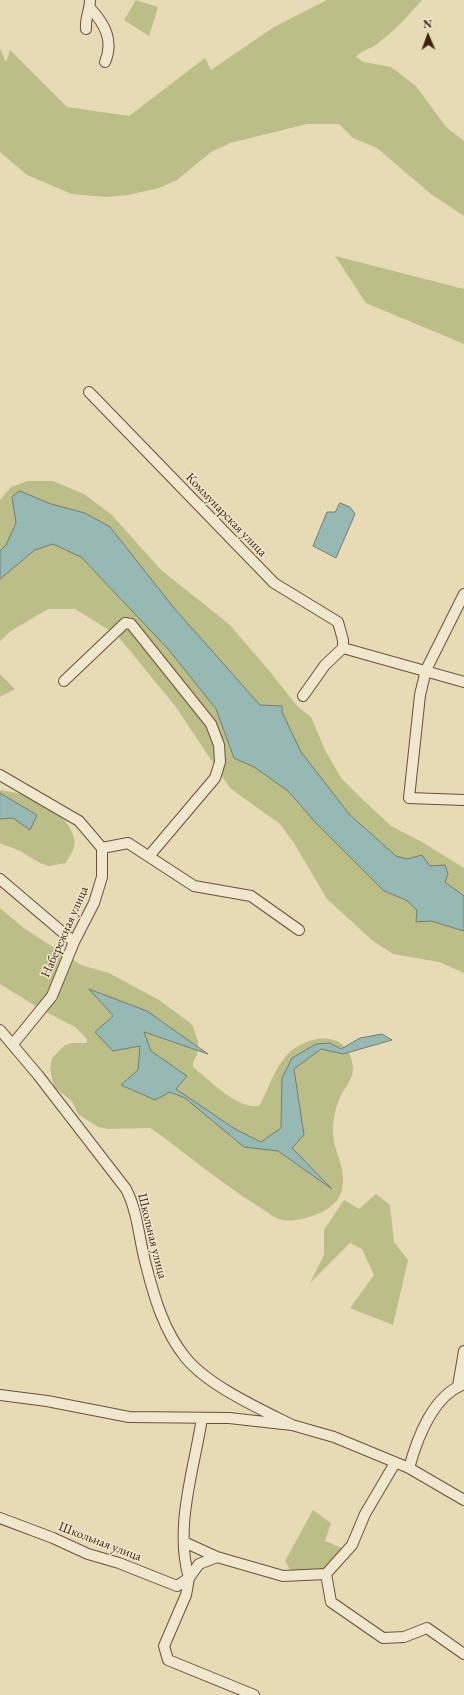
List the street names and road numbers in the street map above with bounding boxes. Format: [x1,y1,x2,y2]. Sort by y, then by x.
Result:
street label: Коммунарская улица [182,470,270,560]
street label: Набережная улица [38,884,92,980]
street label: Школьная улица [134,1192,170,1280]
street label: Школьная улица [56,1519,144,1565]

